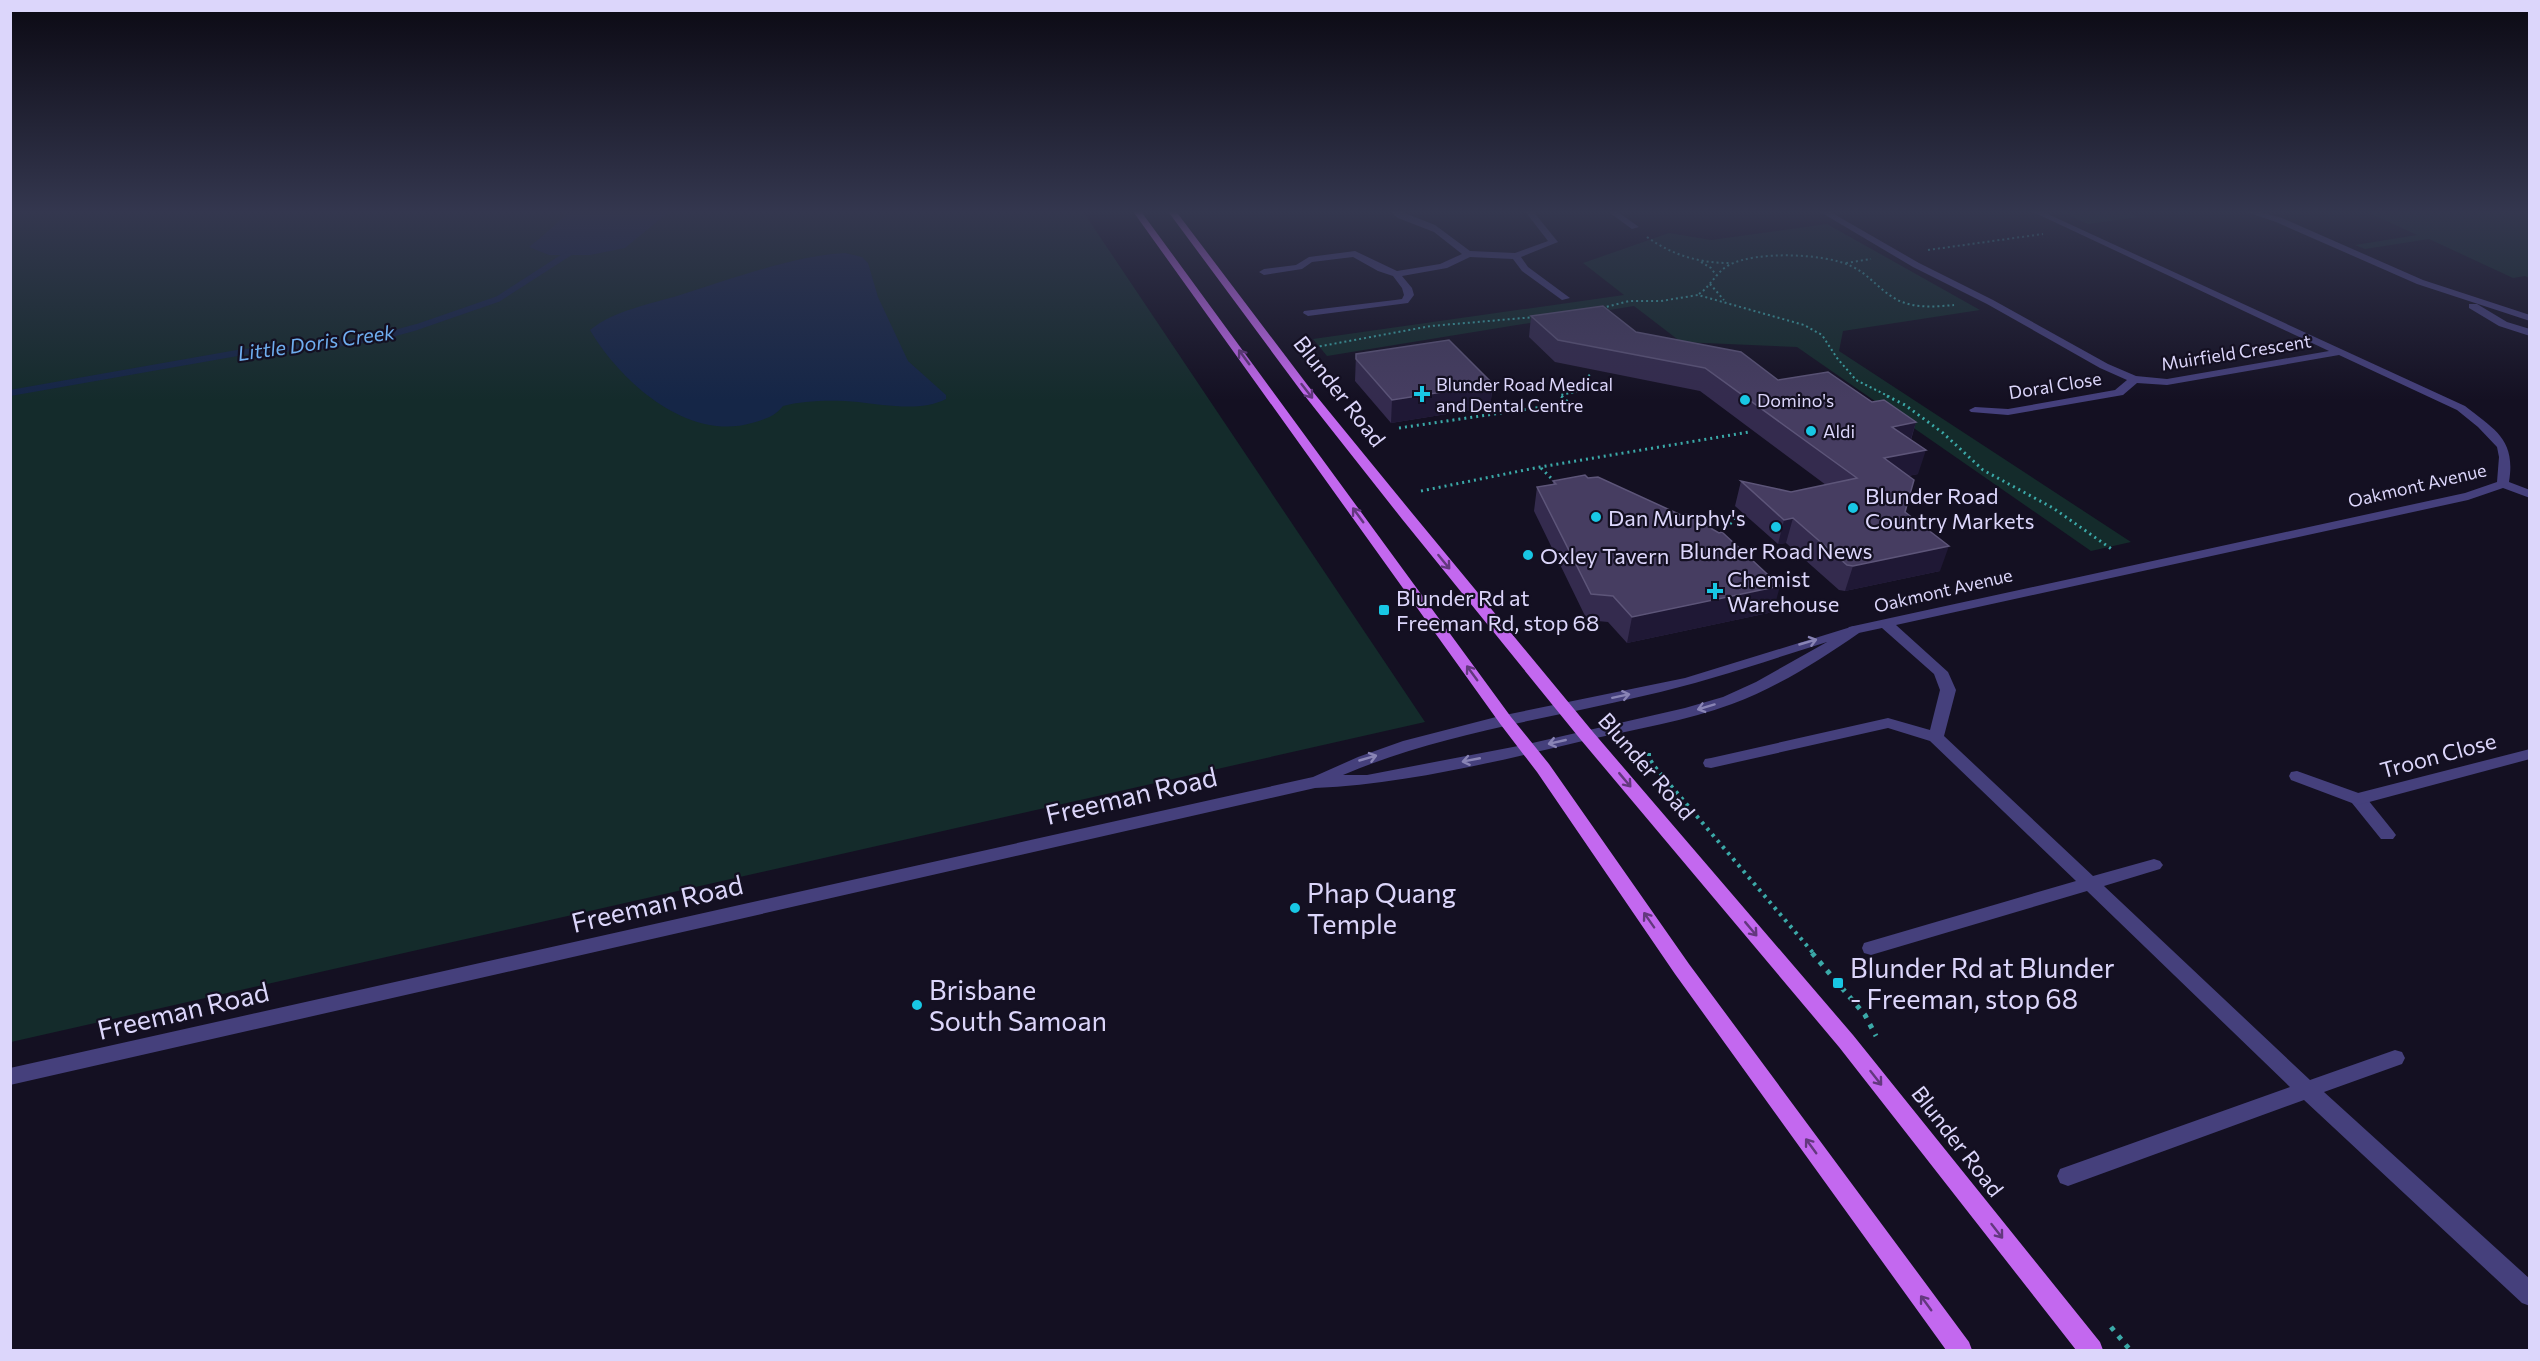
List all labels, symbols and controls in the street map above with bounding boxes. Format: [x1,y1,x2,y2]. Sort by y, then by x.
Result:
water label: Little Doris Creek [236,319,397,365]
street label: Muirfield Crescent [2159,329,2313,375]
street label: Blunder Road [1288,330,1392,452]
one-way arrow [1237,350,1250,366]
street label: Doral Close [2007,367,2103,403]
place label: Blunder Road Medical and Dental Centre [1436,373,1613,416]
one-way arrow [1300,383,1313,399]
marker: Blunder Road Medical and Dental Centre [1413,385,1431,403]
place label: Domino's [1757,389,1834,411]
marker: Domino's [1738,393,1752,407]
place label: Aldi [1823,420,1855,442]
marker: Aldi [1804,424,1818,438]
street label: Oakmont Avenue [2346,458,2488,512]
place label: Blunder Road Country Markets [1865,482,2035,534]
marker: Blunder Road Country Markets [1846,501,1860,515]
place label: Dan Murphy's [1608,504,1746,531]
one-way arrow [1352,508,1364,524]
marker: Dan Murphy's [1589,510,1603,524]
marker: Blunder Road News [1769,520,1783,534]
place label: Blunder Road News [1679,537,1873,564]
place label: Oxley Tavern [1540,542,1669,569]
marker: Oxley Tavern [1521,548,1535,562]
one-way arrow [1437,553,1450,569]
street label: Oakmont Avenue [1872,563,2014,617]
place label: Chemist Warehouse [1727,565,1839,617]
place label: Blunder Rd at Freeman Rd, stop 68 [1396,584,1599,636]
marker: Chemist Warehouse [1708,584,1722,598]
marker: Blunder Rd at Freeman Rd, stop 68 [1377,603,1391,617]
one-way arrow [1798,636,1817,647]
one-way arrow [1466,666,1478,682]
one-way arrow [1611,690,1630,701]
one-way arrow [1697,702,1716,713]
street label: Blunder Road [1593,707,1701,825]
street label: Troon Close [2377,727,2499,783]
one-way arrow [1548,737,1567,749]
one-way arrow [1358,752,1377,763]
one-way arrow [1461,755,1481,766]
street label: Freeman Road [1042,759,1220,831]
one-way arrow [1618,772,1632,787]
street label: Freeman Road [568,867,746,939]
place label: Phap Quang Temple [1307,876,1456,940]
marker: Phap Quang Temple [1288,901,1302,915]
one-way arrow [1643,913,1655,929]
one-way arrow [1744,921,1758,936]
place label: Blunder Rd at Blunder - Freeman, stop 68 [1850,951,2115,1015]
place label: Brisbane South Samoan [929,973,1107,1037]
street label: Freeman Road [94,974,272,1046]
marker: Blunder Rd at Blunder - Freeman, stop 68 [1831,976,1845,990]
marker: Brisbane South Samoan [910,998,924,1012]
one-way arrow [1869,1070,1882,1086]
street label: Blunder Road [1906,1080,2010,1202]
one-way arrow [1805,1138,1817,1154]
one-way arrow [1990,1223,2003,1239]
one-way arrow [1920,1296,1932,1312]

